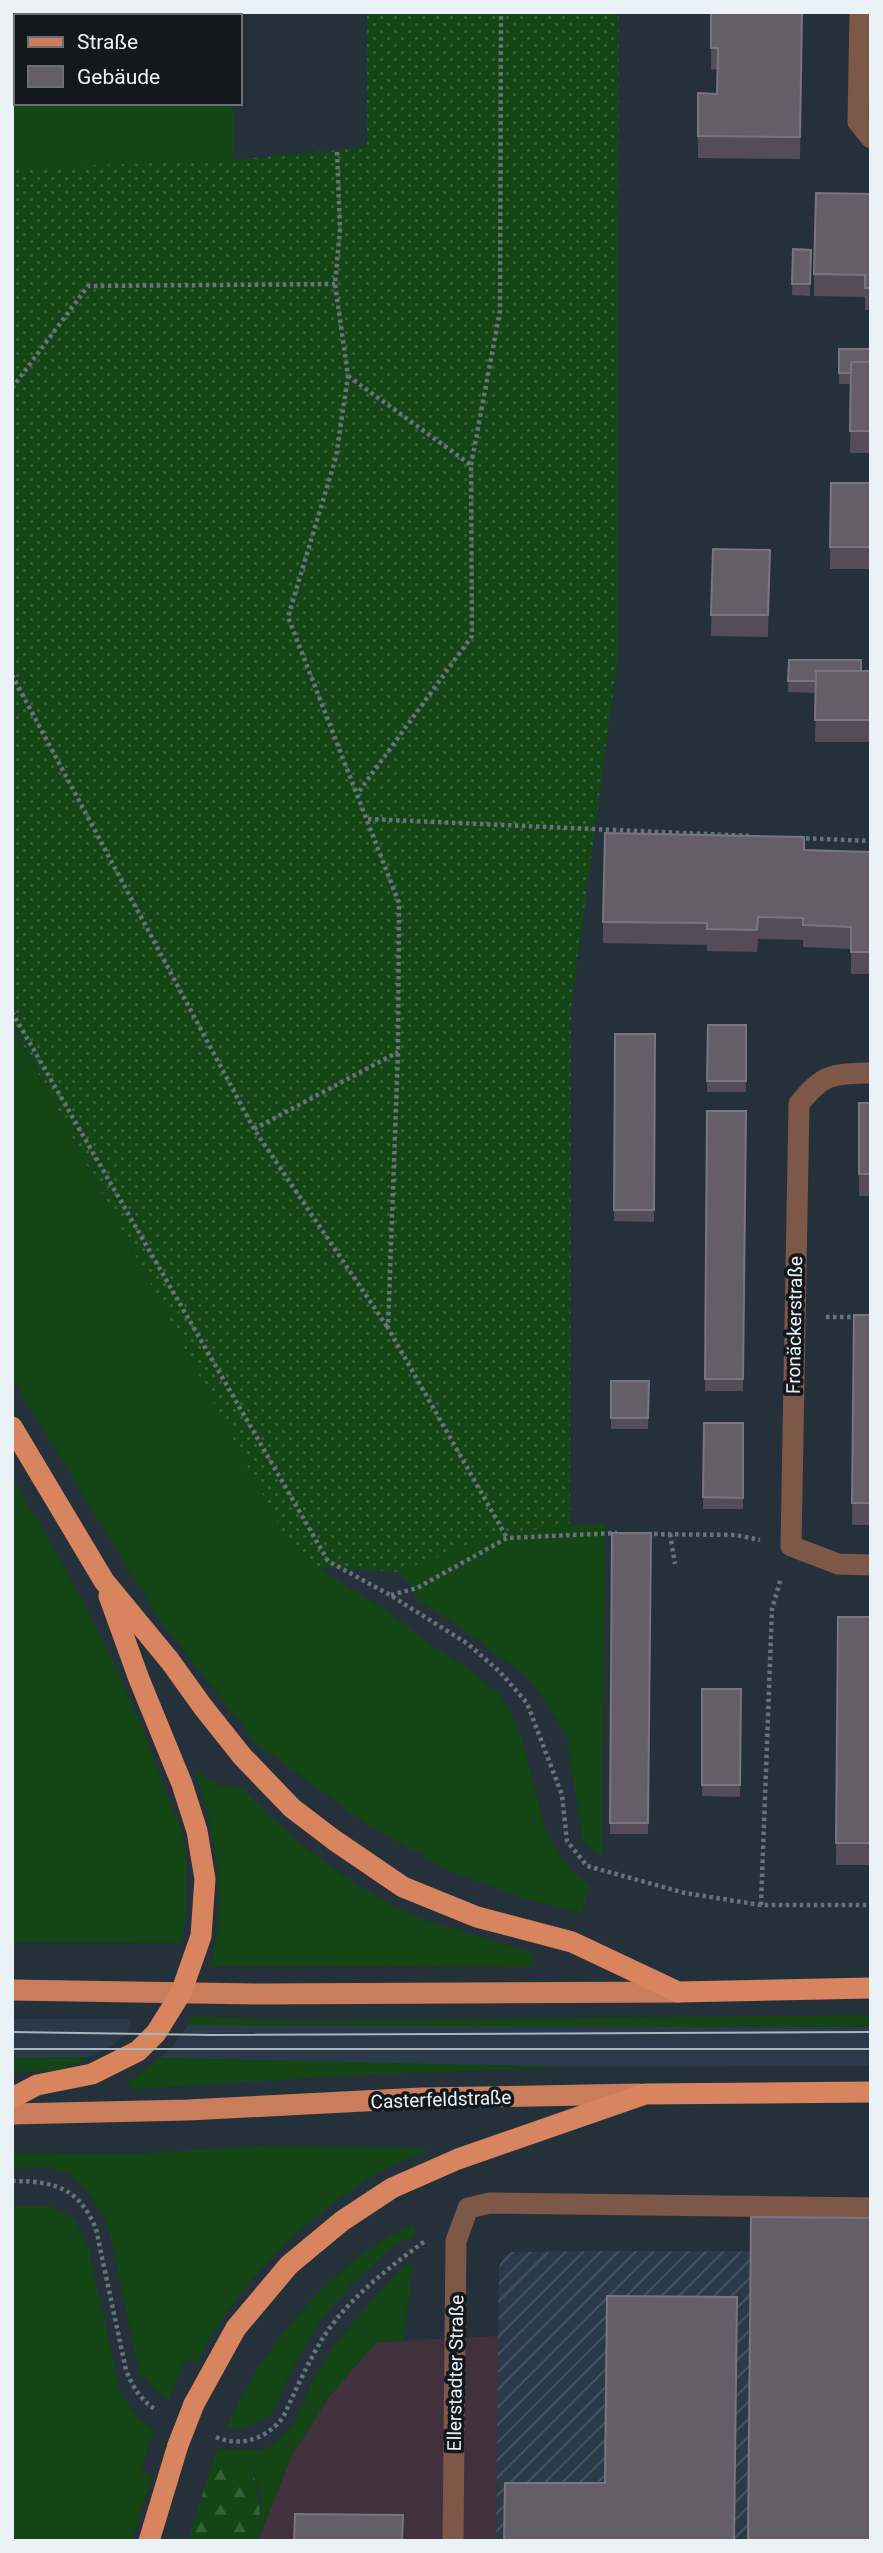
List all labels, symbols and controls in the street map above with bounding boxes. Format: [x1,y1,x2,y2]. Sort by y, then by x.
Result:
legend [14,14,242,105]
text: Straße [77,30,138,54]
text: Gebäude [77,65,160,89]
street label: Fronäckerstraße [782,1256,807,1394]
street label: Casterfeldstraße [370,2086,512,2113]
street label: Ellerstadter Straße [443,2295,468,2451]

